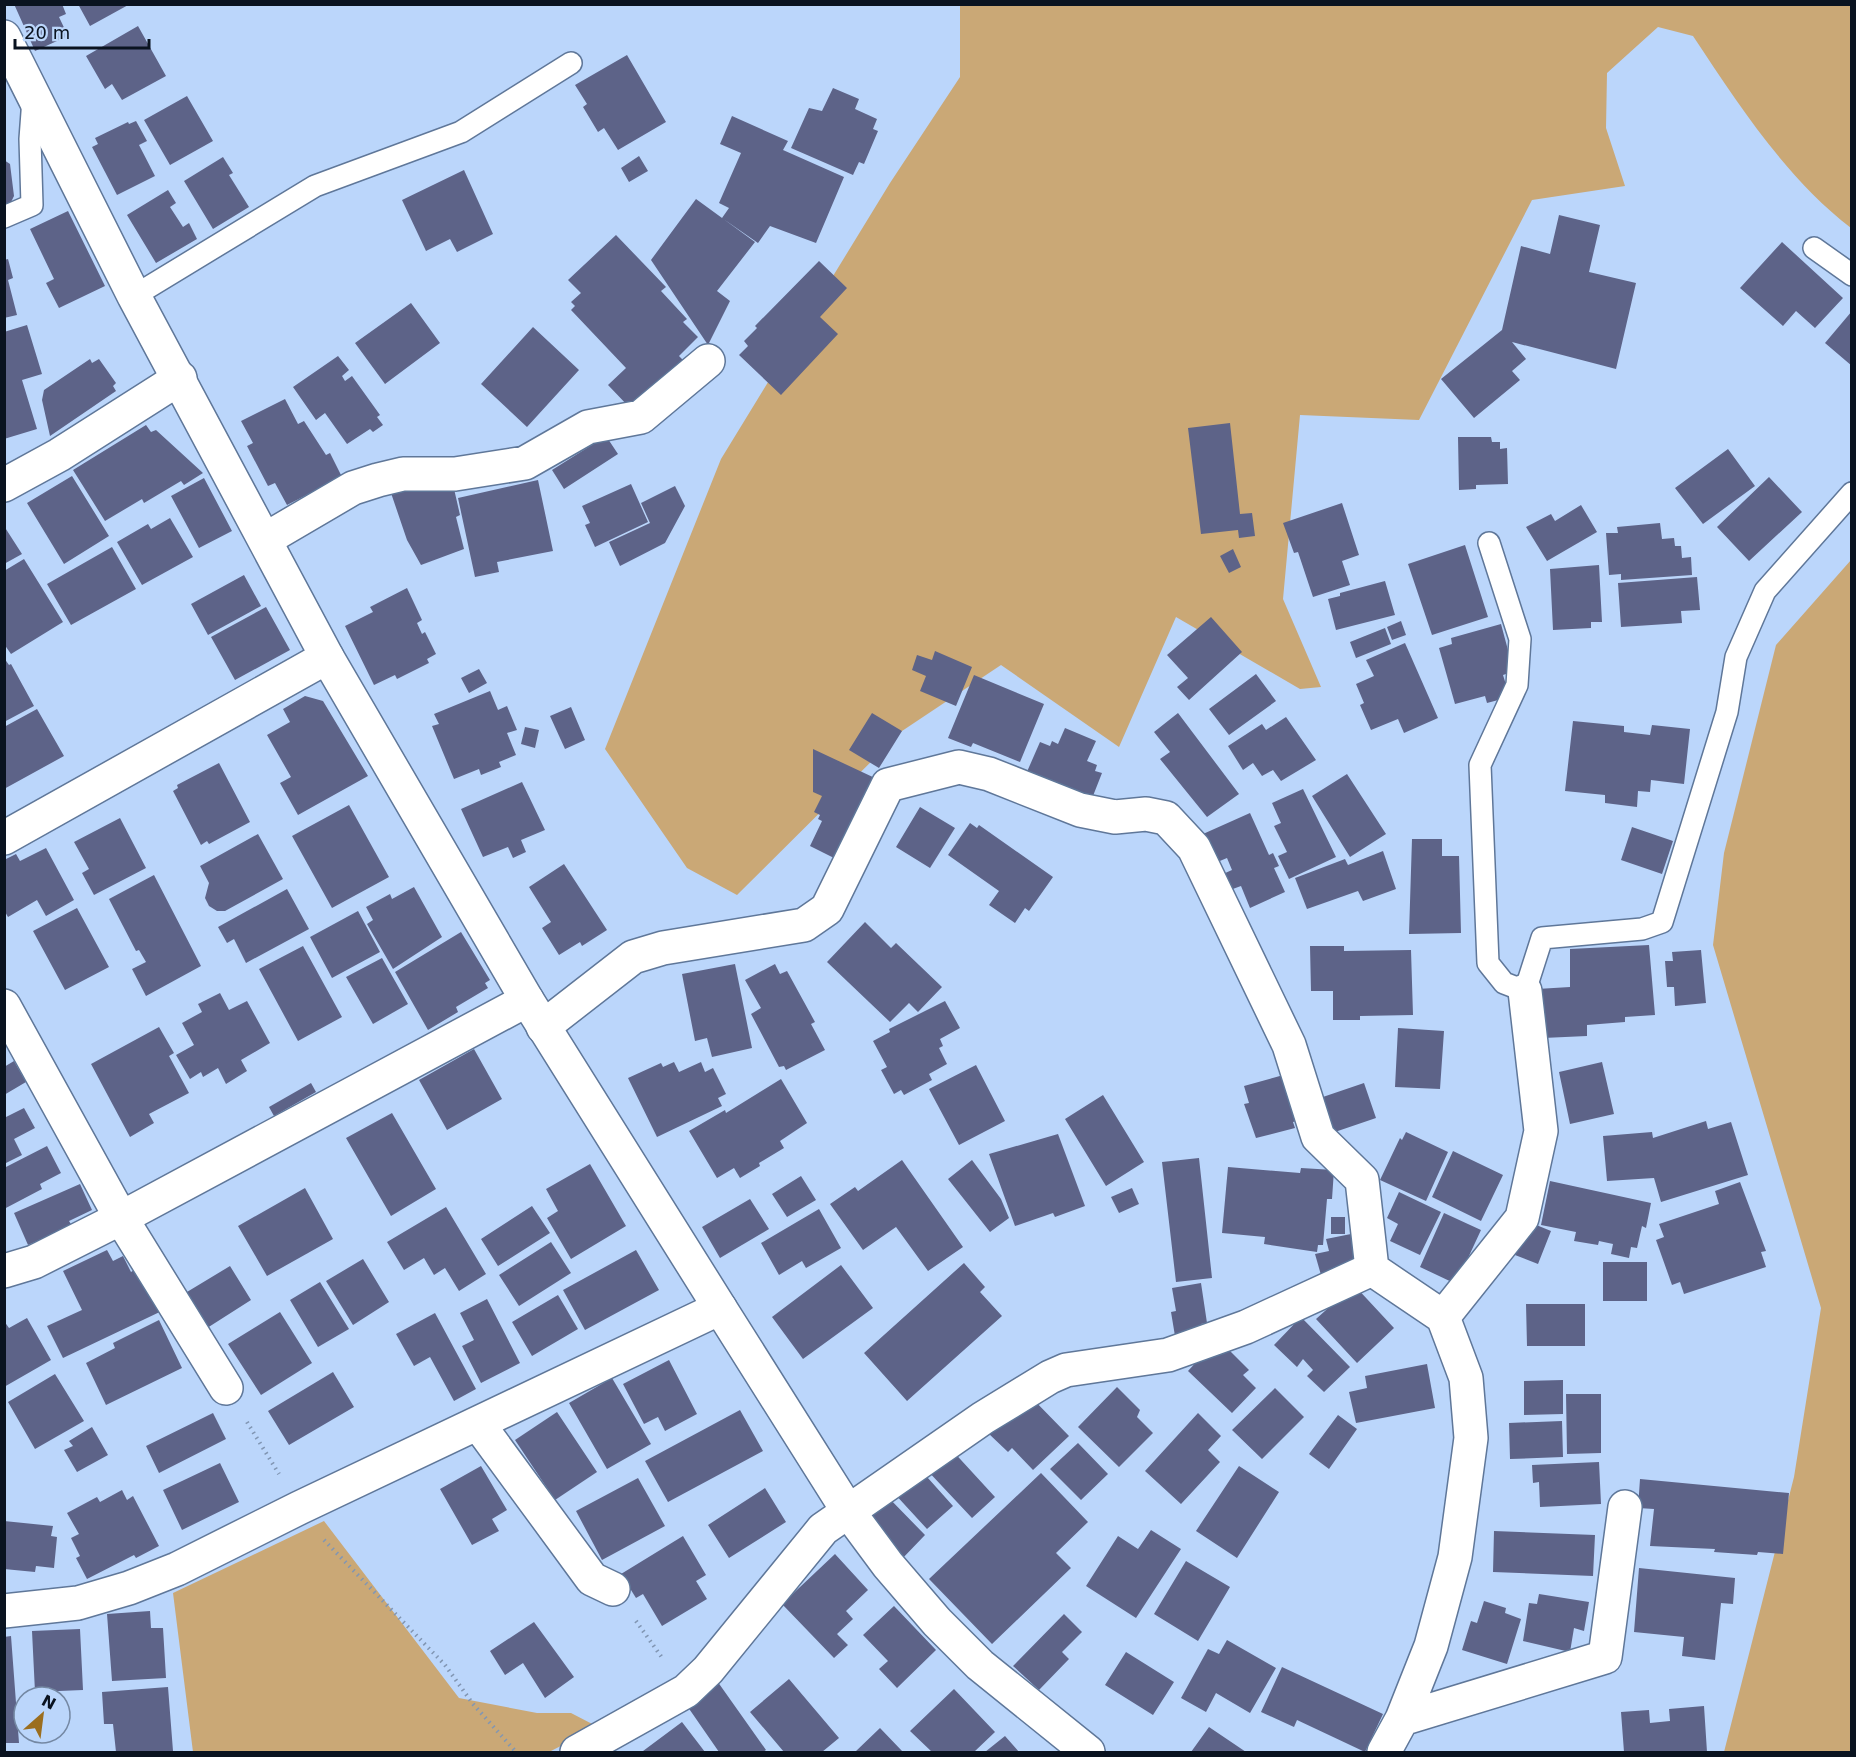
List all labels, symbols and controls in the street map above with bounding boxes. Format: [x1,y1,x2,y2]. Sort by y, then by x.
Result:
scale bar [15,12,148,50]
text: 20 m [24,22,70,43]
north arrow [12,1685,72,1745]
text: N [38,1691,59,1714]

